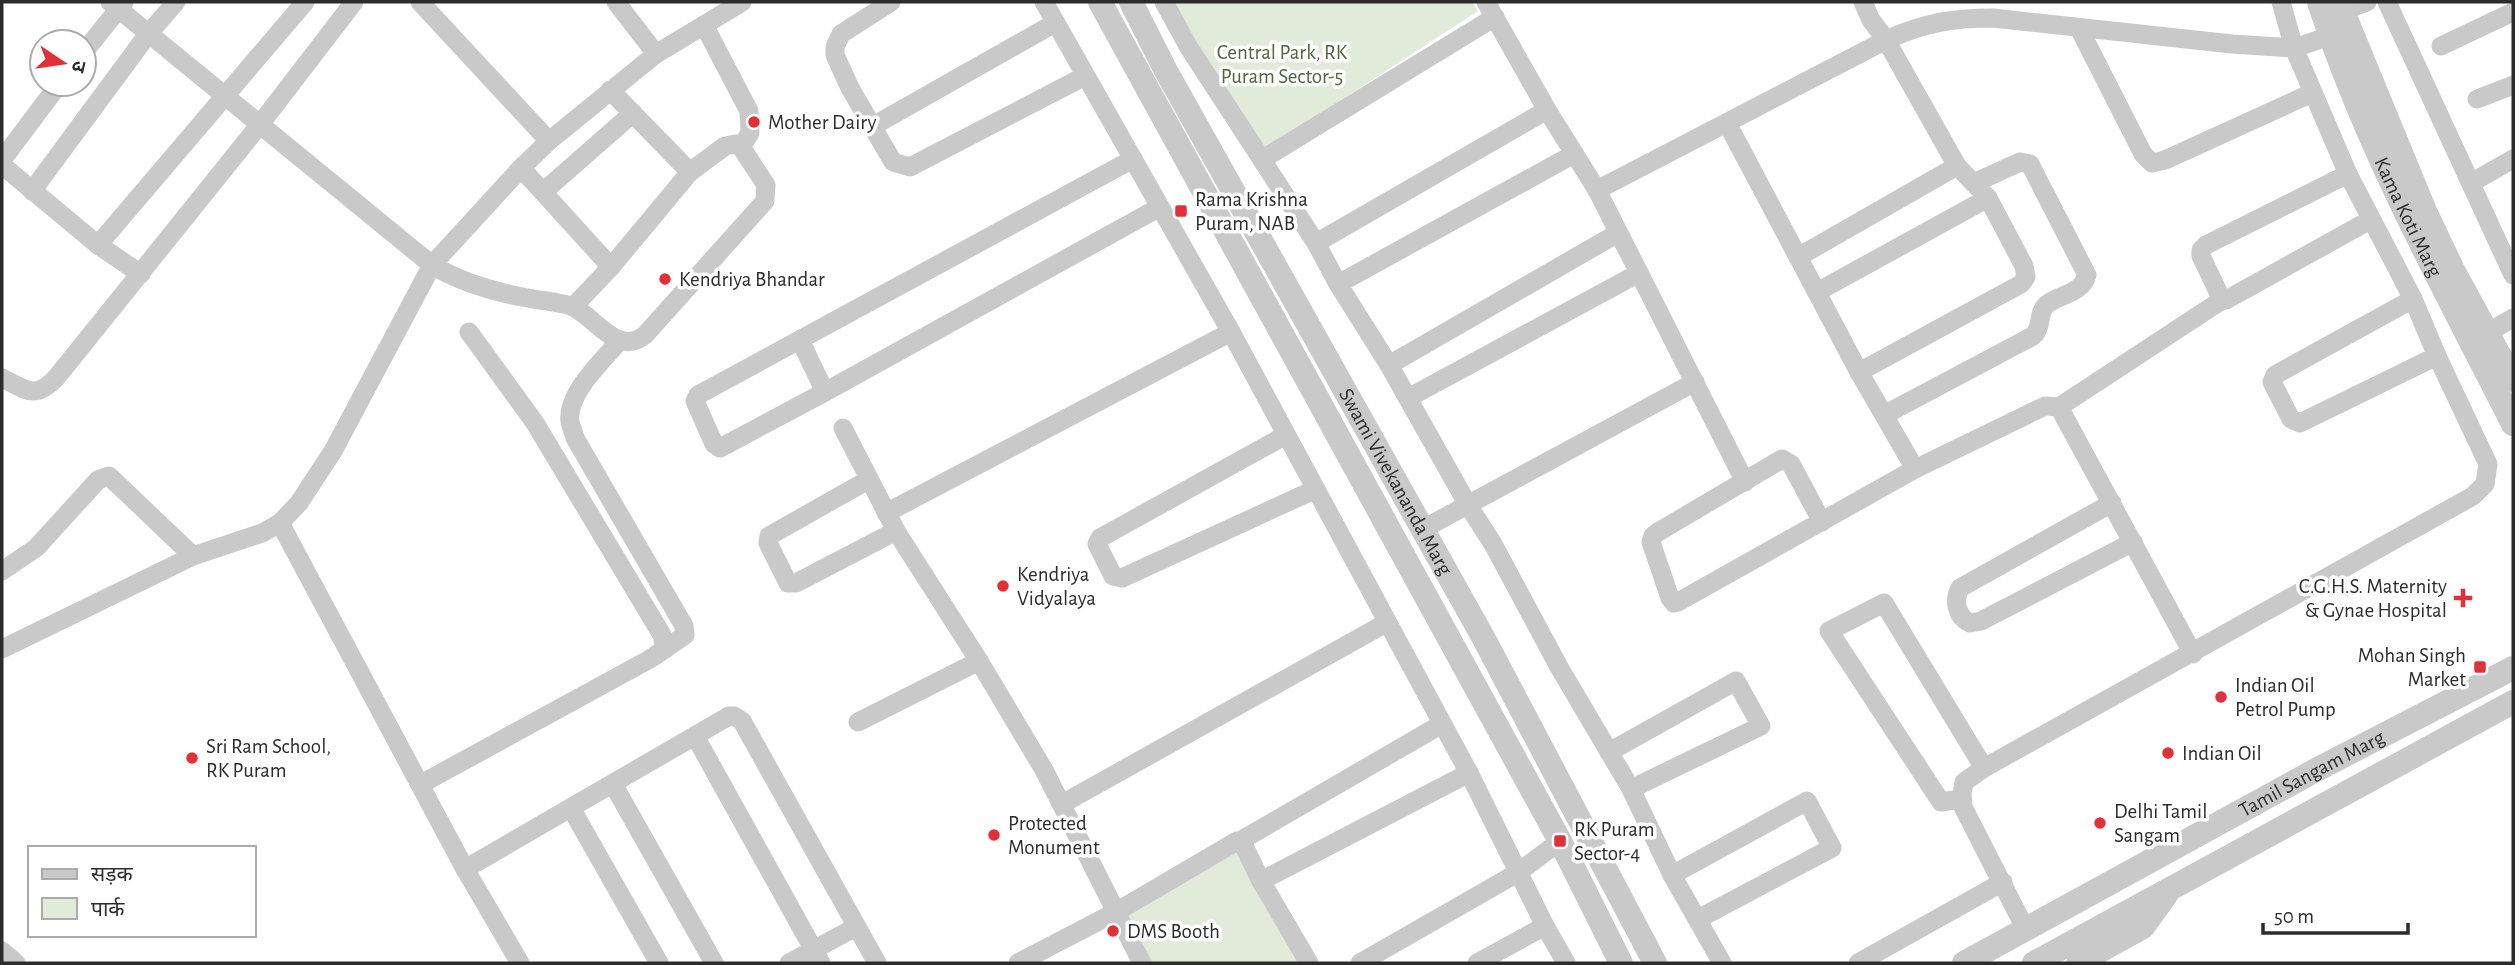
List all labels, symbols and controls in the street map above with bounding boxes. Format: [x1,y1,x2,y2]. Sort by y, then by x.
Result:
north arrow [28,28,98,98]
park label: Central Park, RK Puram Sector-5 [1217,42,1348,87]
text: उ [67,59,89,75]
place label: Mother Dairy [768,112,876,133]
marker: Mother Dairy [746,114,762,130]
street label: Kama Koti Marg [2371,154,2447,281]
place label: Rama Krishna Puram, NAB [1195,189,1308,234]
marker: Rama Krishna Puram, NAB [1173,203,1189,219]
place label: Kendriya Bhandar [679,269,825,290]
marker: Kendriya Bhandar [657,271,673,287]
street label: Swami Vivekananda Marg [1335,385,1457,579]
place label: Kendriya Vidyalaya [1017,564,1096,609]
place label: C.G.H.S. Maternity & Gynae Hospital [2299,576,2447,621]
marker: Kendriya Vidyalaya [995,578,1011,594]
marker: C.G.H.S. Maternity & Gynae Hospital [2453,588,2473,608]
place label: Mohan Singh Market [2358,645,2466,690]
marker: Mohan Singh Market [2472,659,2488,675]
place label: Indian Oil Petrol Pump [2235,675,2336,720]
marker: Indian Oil Petrol Pump [2213,689,2229,705]
street label: Tamil Sangam Marg [2235,726,2388,821]
place label: Sri Ram School, RK Puram [206,736,331,781]
place label: Indian Oil [2182,743,2262,764]
marker: Indian Oil [2160,745,2176,761]
marker: Sri Ram School, RK Puram [184,750,200,766]
place label: Delhi Tamil Sangam [2114,801,2207,846]
place label: Protected Monument [1008,813,1100,858]
marker: Delhi Tamil Sangam [2092,815,2108,831]
place label: RK Puram Sector-4 [1574,819,1655,864]
marker: Protected Monument [986,827,1002,843]
marker: RK Puram Sector-4 [1552,833,1568,849]
legend [28,846,256,937]
text: सड़क [91,864,133,885]
scale bar [2263,892,2408,936]
text: पार्क [91,897,125,920]
text: 50 m [2274,906,2314,927]
place label: DMS Booth [1127,921,1220,942]
marker: DMS Booth [1105,923,1121,939]

